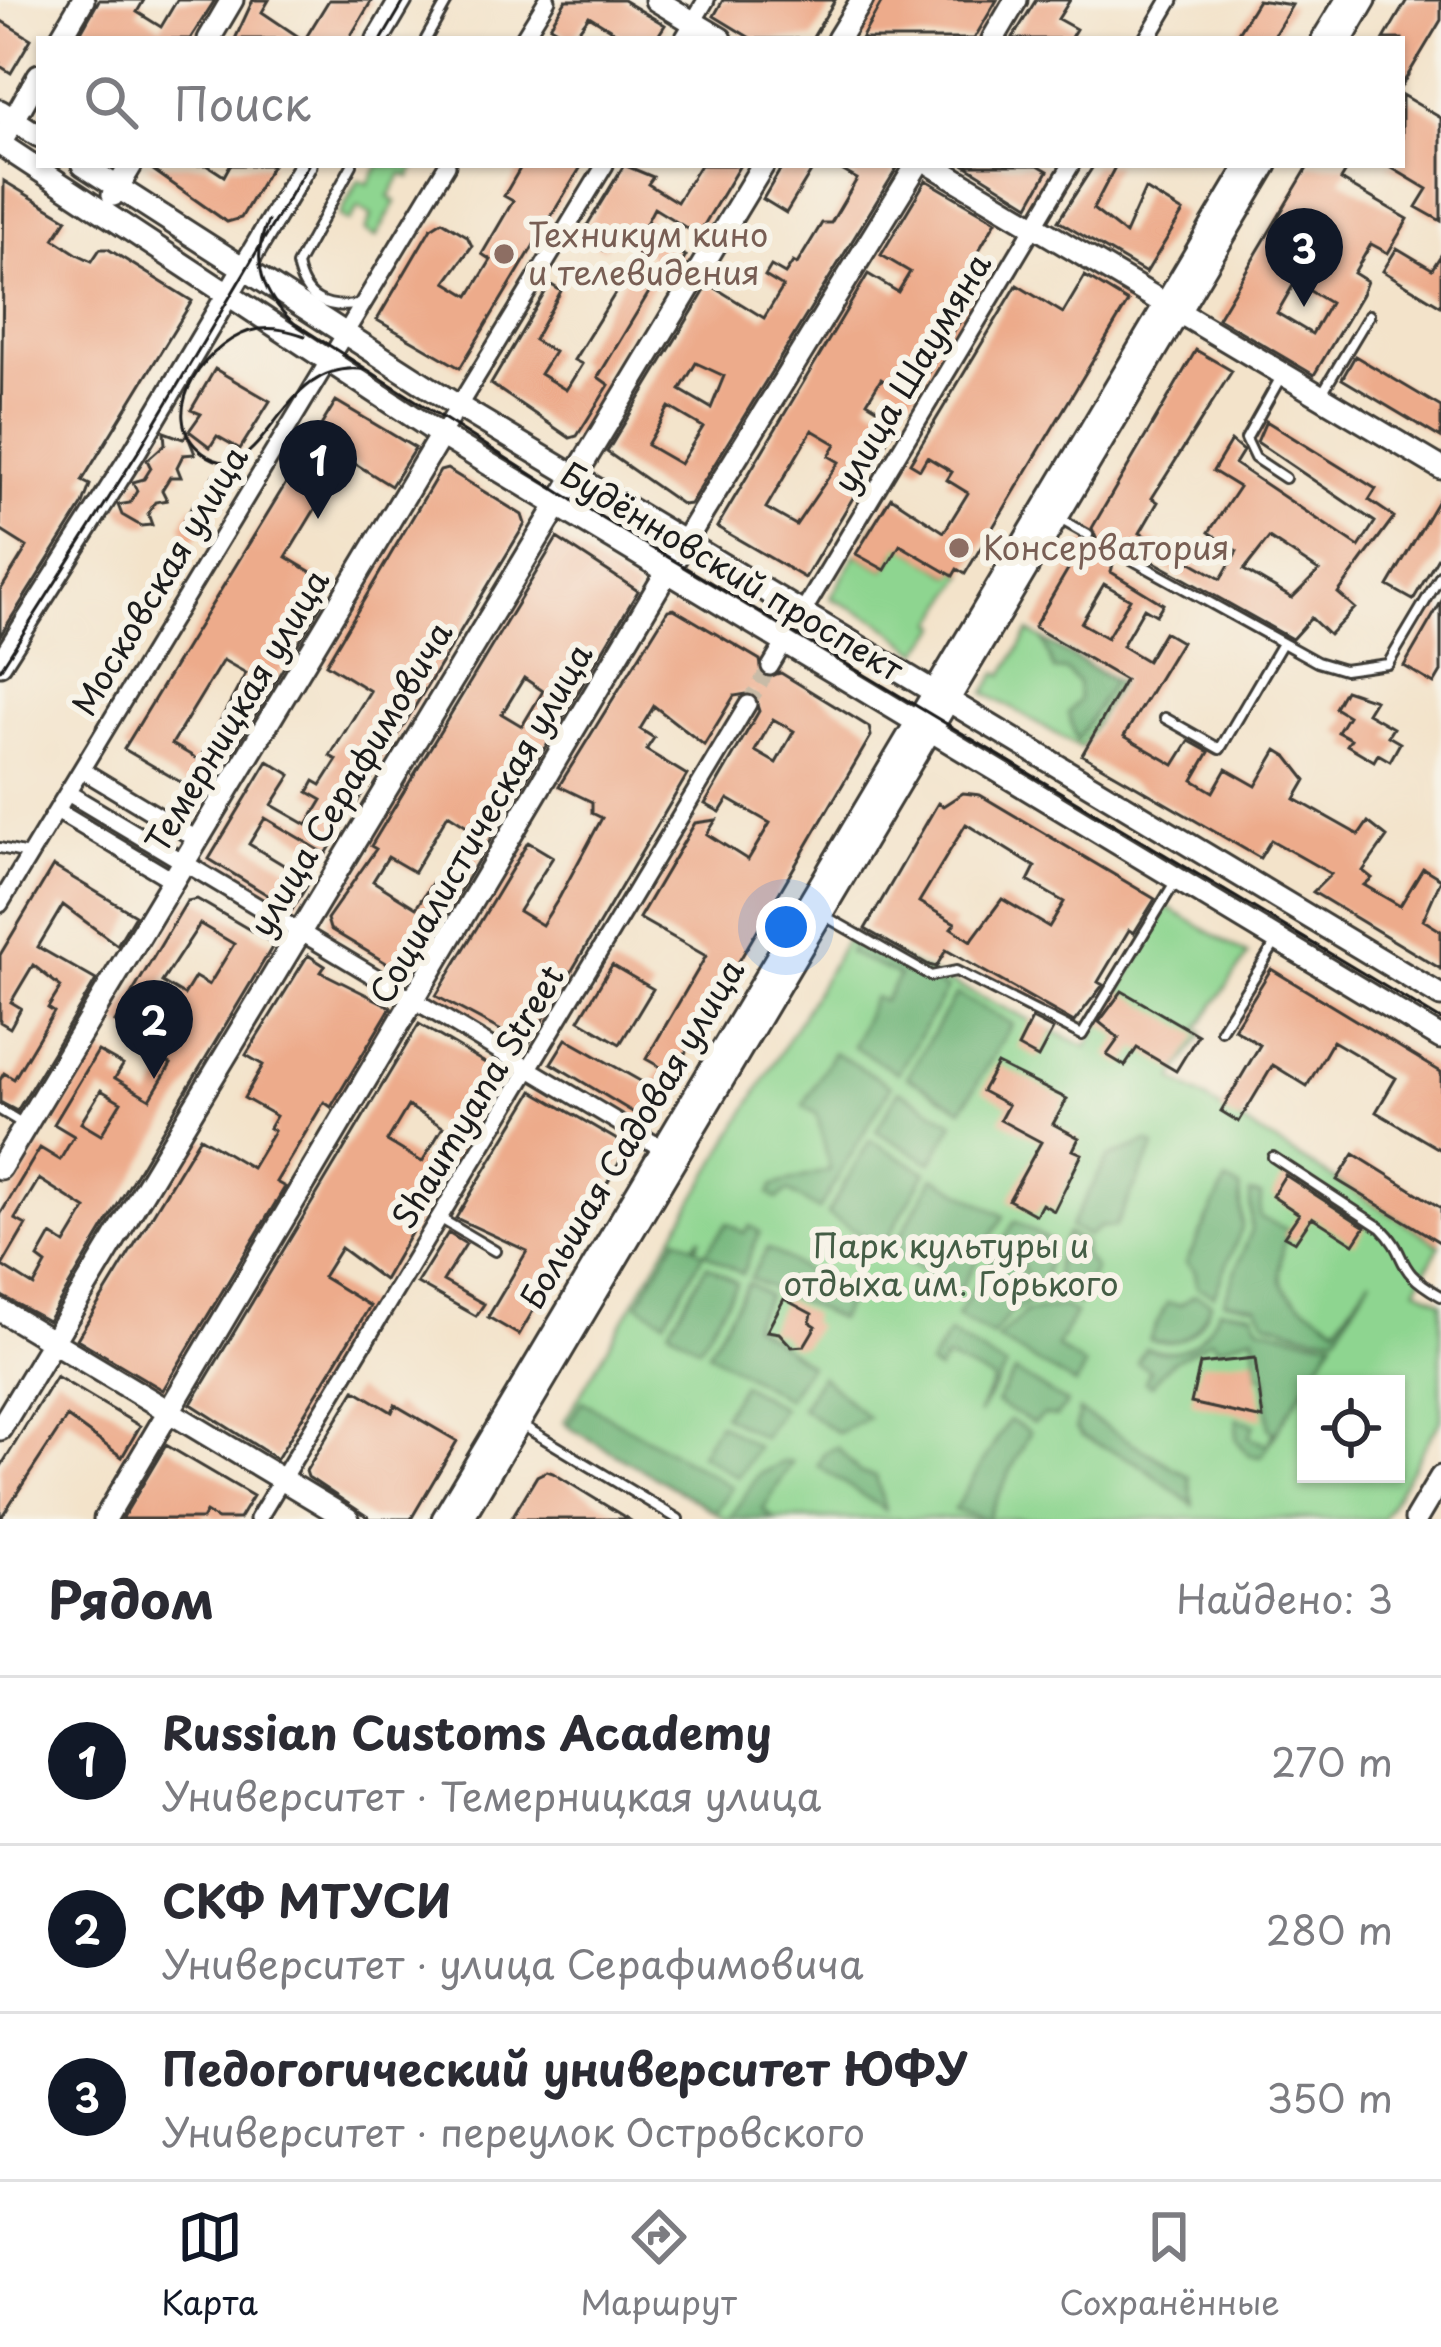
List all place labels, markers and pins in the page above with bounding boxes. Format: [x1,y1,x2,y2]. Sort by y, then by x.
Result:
place label: Техникум кино и телевидения [528,208,768,296]
pin: 3 [1265,208,1343,307]
marker: Техникум кино и телевидения [491,241,517,267]
pin: 1 [279,420,357,519]
place label: Консерватория [983,521,1230,571]
marker: Консерватория [946,535,972,561]
pin: 2 [115,980,193,1079]

